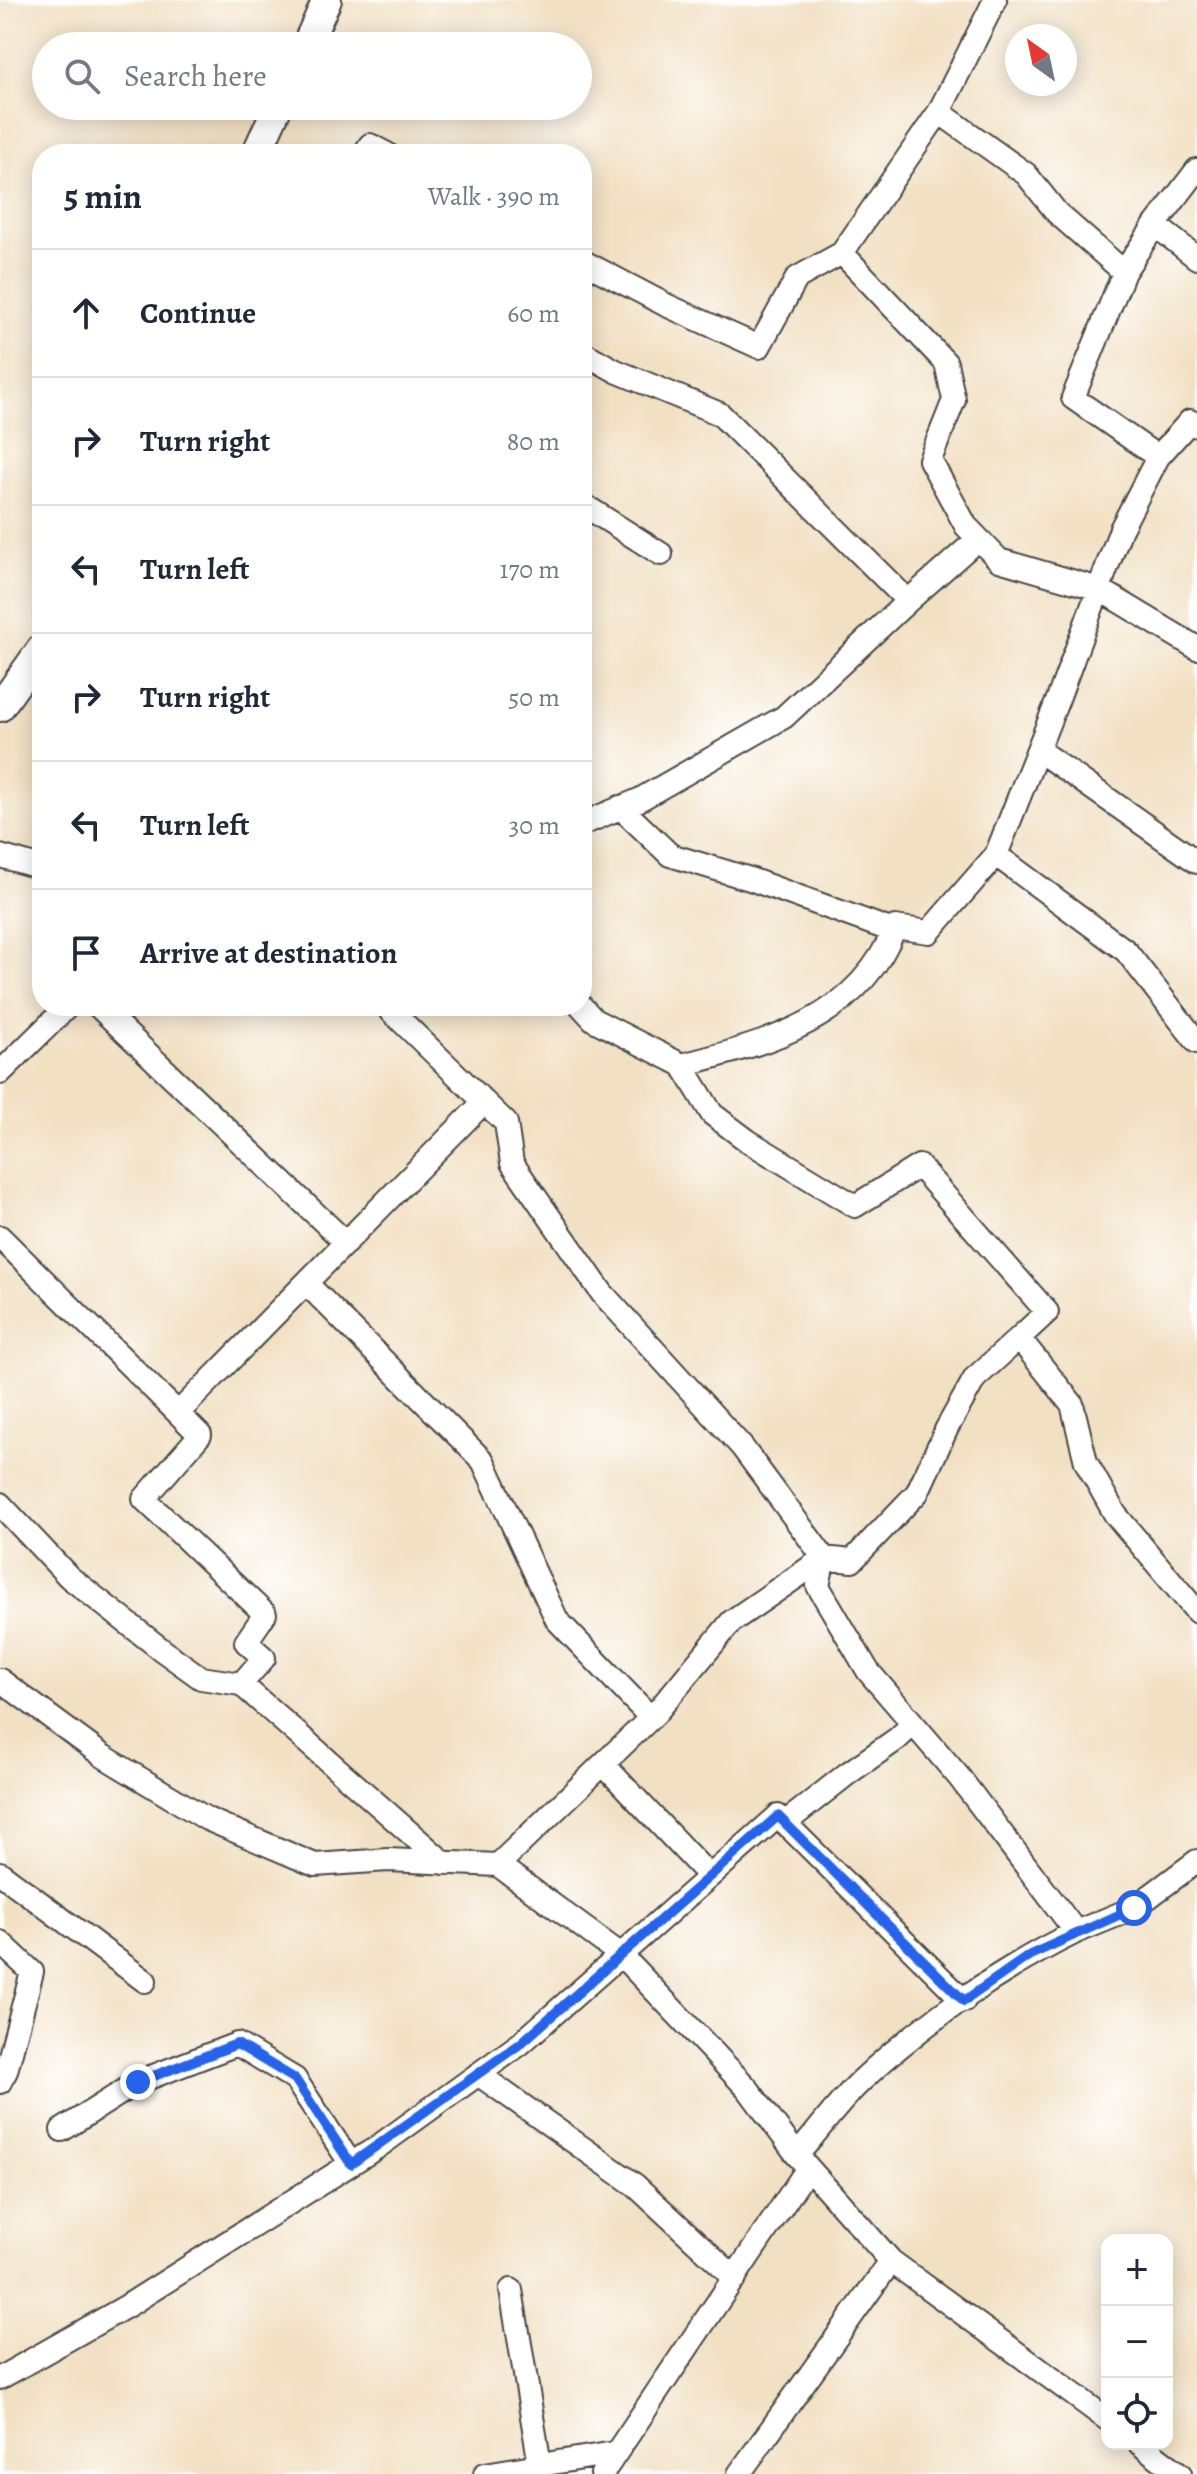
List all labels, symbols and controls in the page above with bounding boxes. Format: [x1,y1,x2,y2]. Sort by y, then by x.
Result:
north arrow [1005,24,1077,96]
search box [32,32,592,120]
icon: search [60,54,104,98]
text: Search here [124,56,267,96]
text: 5 min [64,173,142,220]
text: Walk · 390 m [428,179,560,214]
icon: ahead [64,291,108,335]
text: Continue [140,293,256,333]
text: 60 m [507,296,560,331]
icon: right [64,419,108,463]
text: Turn right [140,421,270,461]
text: 80 m [507,424,560,459]
icon: left [64,547,108,591]
text: Turn left [140,549,249,589]
text: 170 m [500,552,560,587]
icon: right [64,675,108,719]
text: Turn right [140,677,270,717]
text: 50 m [508,680,560,715]
icon: left [64,803,108,847]
text: Turn left [140,805,249,845]
text: 30 m [509,808,560,843]
icon: arrive [64,931,108,975]
text: Arrive at destination [140,933,397,973]
route start [1116,1890,1152,1926]
route end [120,2064,156,2100]
map controls [1101,2234,1173,2450]
button: + [1101,2234,1173,2306]
button: − [1101,2306,1173,2378]
button: locate [1101,2378,1173,2450]

